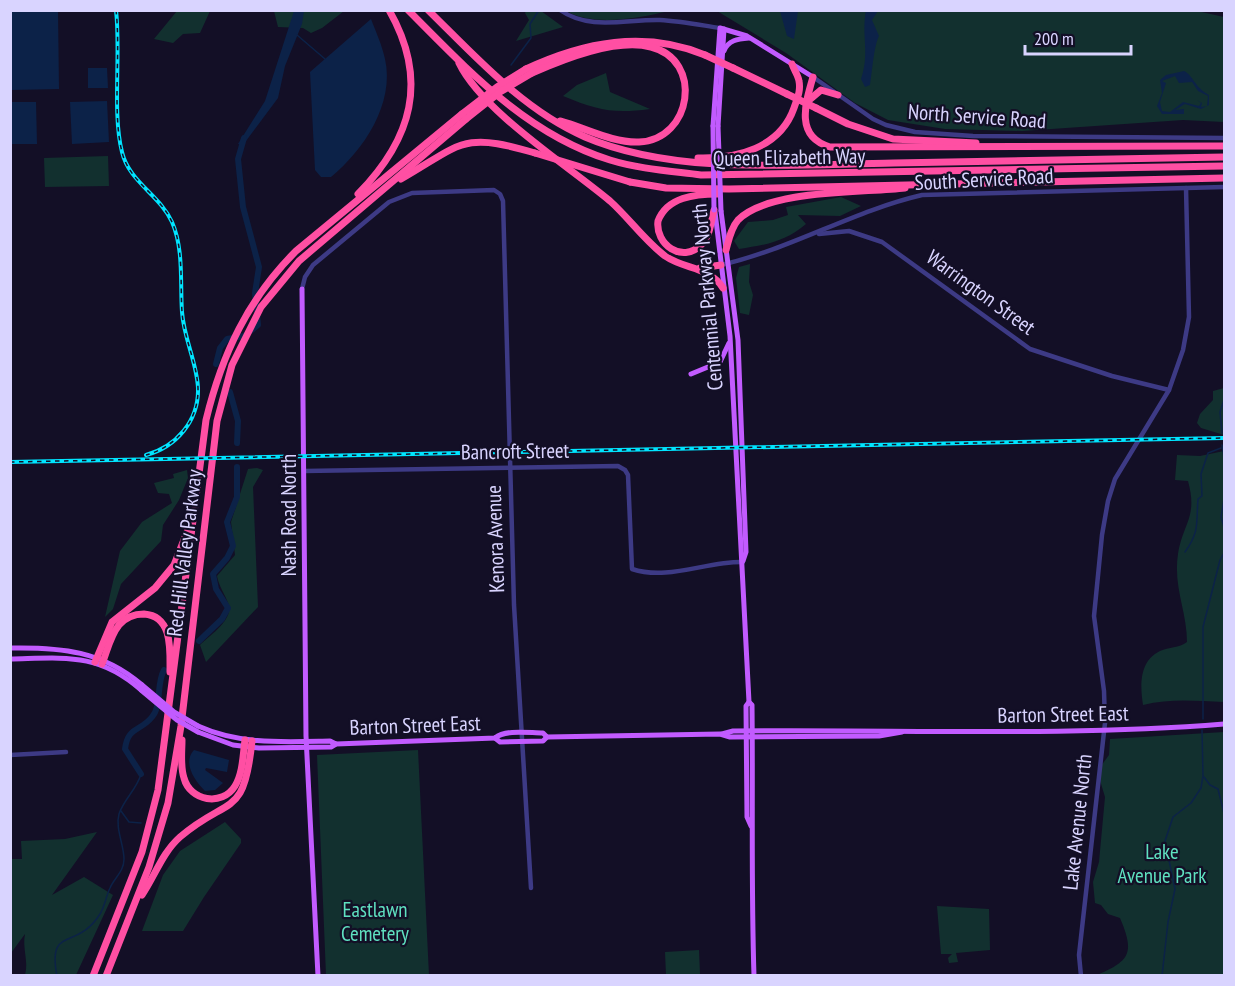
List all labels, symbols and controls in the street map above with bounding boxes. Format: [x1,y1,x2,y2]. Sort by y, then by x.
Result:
scale bar [1025,18,1132,56]
text: 200 m [1034,27,1074,50]
street label: North Service Road [907,98,1047,134]
street label: Queen Elizabeth Way [713,142,866,172]
street label: South Service Road [914,162,1054,196]
street label: Centennial Parkway North [685,203,729,391]
street label: Warrington Street [921,243,1041,341]
street label: Bancroft Street [461,437,570,465]
street label: Nash Road North [275,454,302,576]
street label: Red Hill Valley Parkway [160,468,208,638]
street label: Kenora Avenue [480,485,510,593]
street label: Barton Street East [997,699,1129,729]
street label: Barton Street East [349,709,481,741]
street label: Lake Avenue North [1056,753,1098,891]
park label: Lake Avenue Park [1118,838,1206,889]
park label: Eastlawn Cemetery [341,896,409,947]

